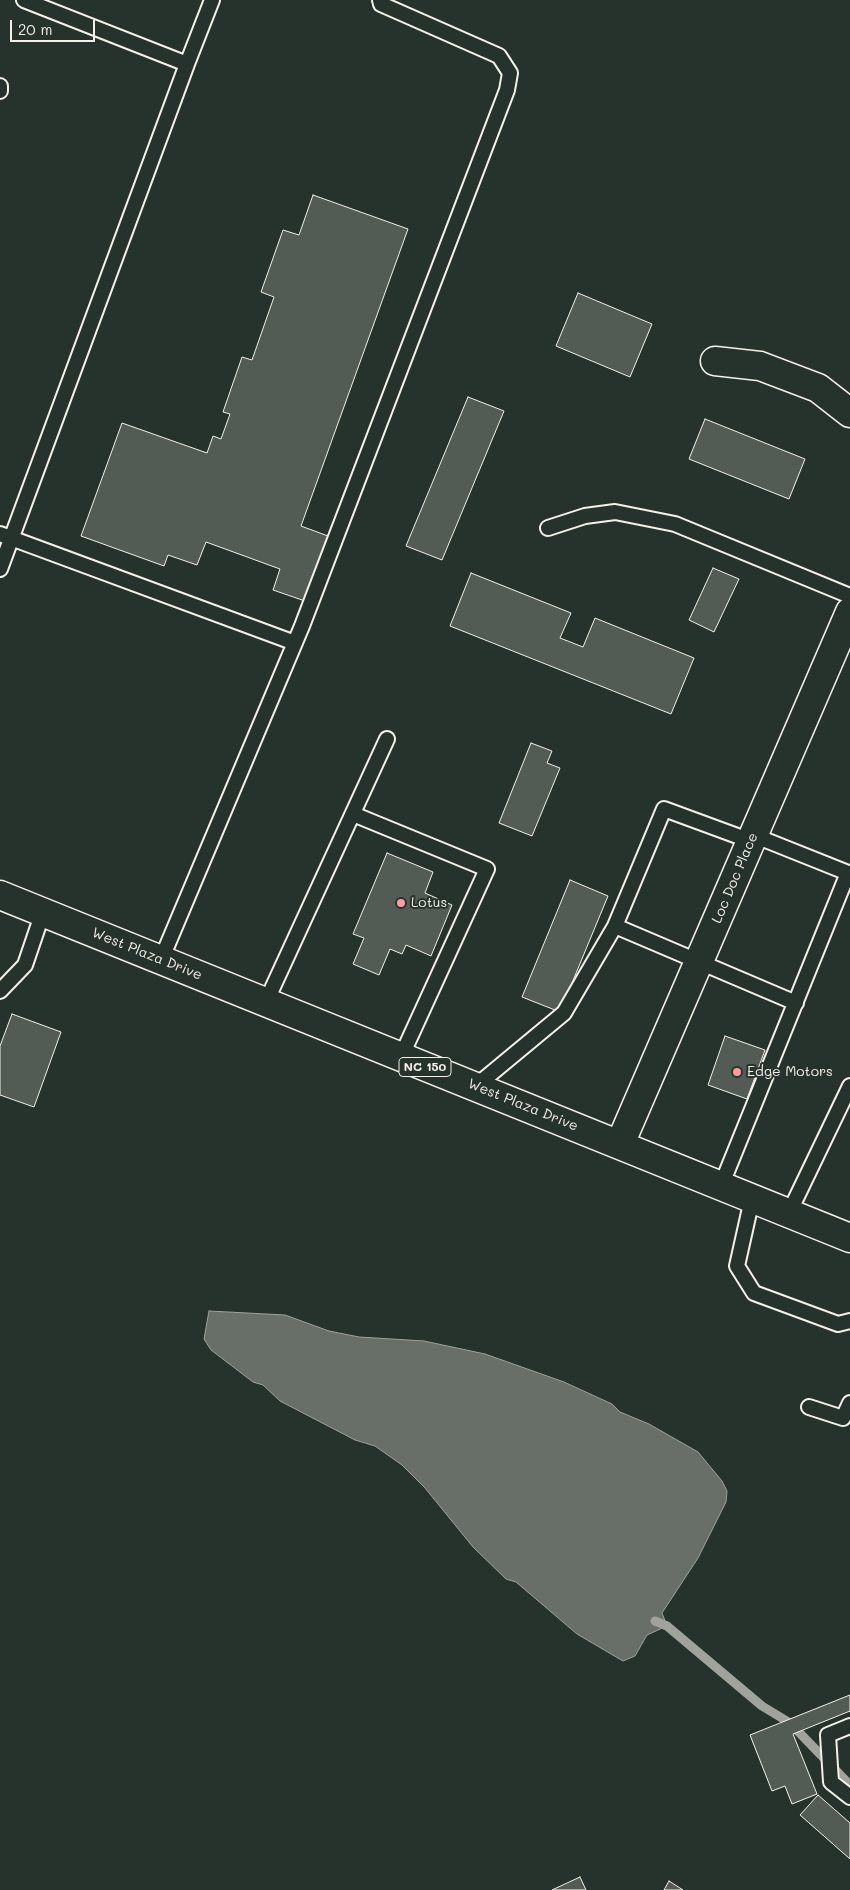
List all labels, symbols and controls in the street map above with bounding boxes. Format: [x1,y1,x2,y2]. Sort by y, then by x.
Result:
scale bar [12,10,98,42]
text: 20 m [18,19,52,39]
street label: Loc Doc Place [708,830,762,926]
place label: Lotus [411,895,447,911]
marker: Lotus [395,897,407,909]
street label: West Plaza Drive [90,924,204,984]
road number: NC 150 [399,1058,451,1076]
place label: Edge Motors [747,1064,833,1080]
marker: Edge Motors [731,1066,743,1078]
street label: West Plaza Drive [466,1075,580,1135]

